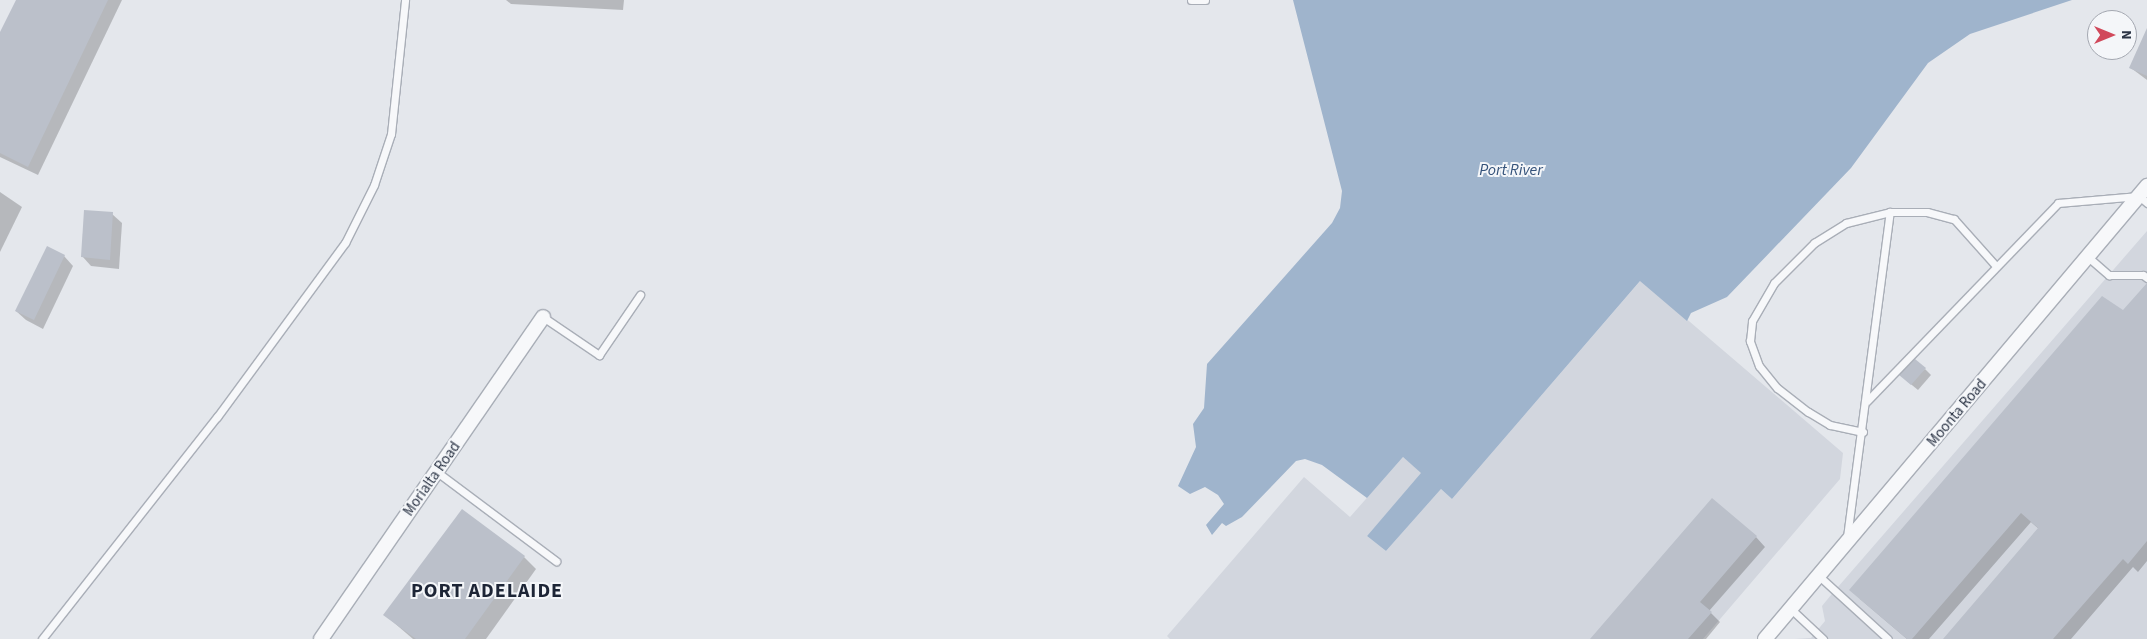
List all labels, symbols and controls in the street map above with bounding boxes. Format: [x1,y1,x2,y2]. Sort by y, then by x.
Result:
north arrow [2087,10,2137,60]
text: N [2116,30,2136,40]
water label: Port River [1479,160,1543,180]
street label: Moonta Road [1923,375,1991,451]
street label: Morialta Road [400,438,464,520]
district label: PORT ADELAIDE [409,579,565,603]

